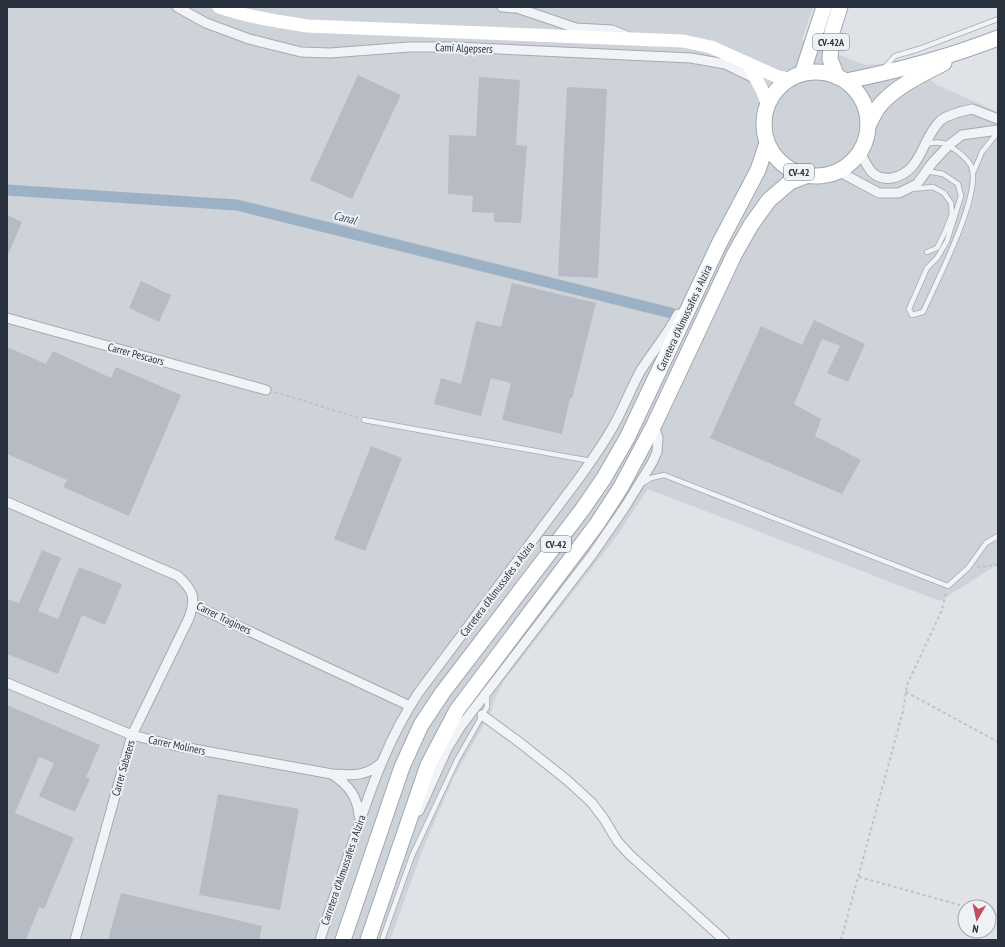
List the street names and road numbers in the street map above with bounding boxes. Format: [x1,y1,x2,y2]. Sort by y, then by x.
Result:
road number: CV-42A [813,34,849,50]
street label: Camí Algepsers [435,40,493,56]
road number: CV-42 [784,164,814,180]
street label: Carretera d'Almussafes a Alzira [653,263,715,373]
street label: Carrer Pescaors [106,340,166,368]
road number: CV-42 [541,536,571,552]
street label: Carretera d'Almussafes a Alzira [457,539,537,639]
street label: Carrer Traginers [194,599,254,637]
street label: Carrer Moliners [147,732,207,758]
street label: Carrer Sabaters [108,738,138,798]
street label: Carretera d'Almussafes a Alzira [318,813,368,927]

